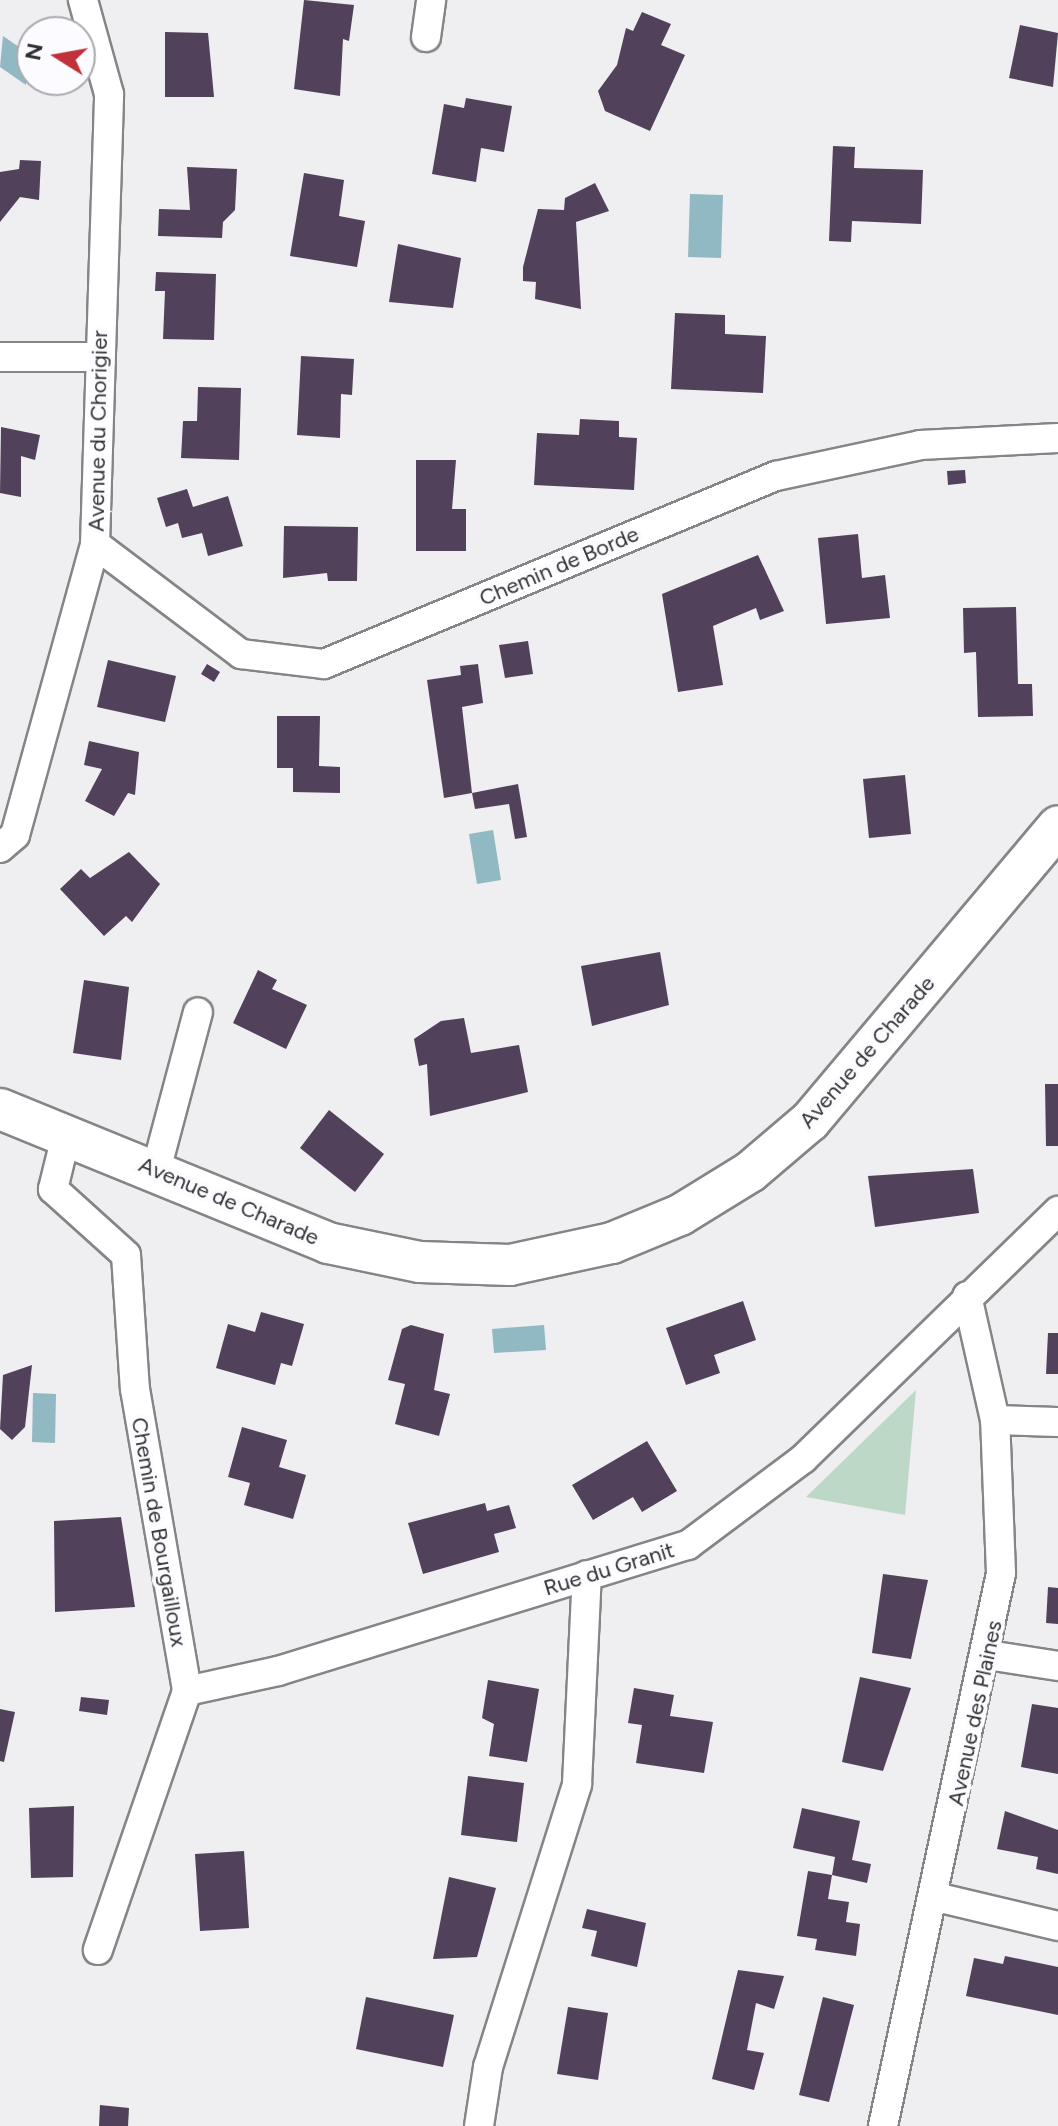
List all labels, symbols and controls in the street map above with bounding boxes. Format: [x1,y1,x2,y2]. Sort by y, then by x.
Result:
north arrow [16,16,96,96]
text: N [19,41,49,63]
street label: Avenue du Chorigier [83,330,113,532]
street label: Chemin de Borde [475,521,643,611]
street label: Avenue de Charade [794,970,940,1134]
street label: Avenue de Charade [135,1151,323,1251]
street label: Chemin de Bourgailloux [126,1415,192,1649]
street label: Rue du Granit [541,1537,677,1601]
street label: Avenue des Plaines [942,1618,1008,1808]

